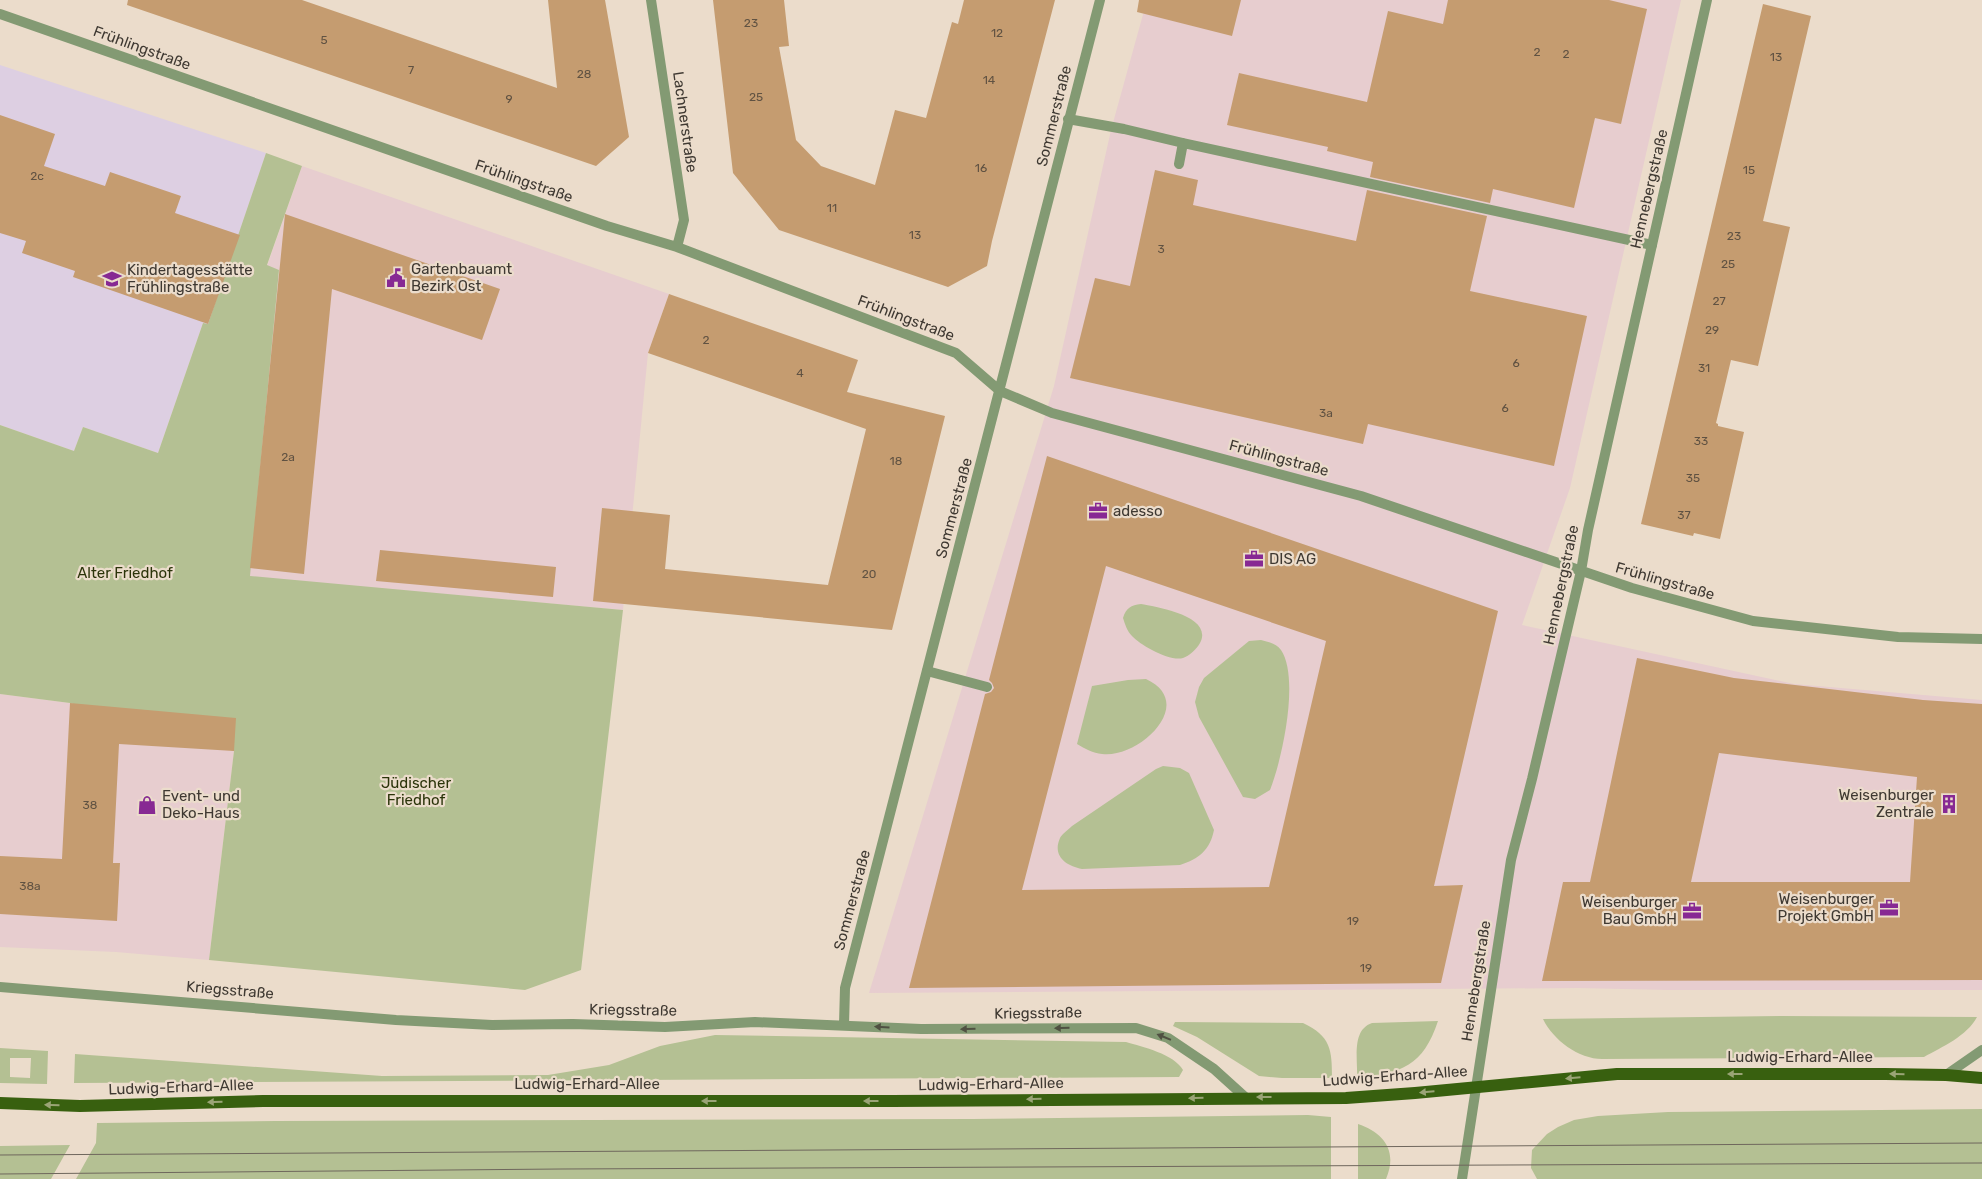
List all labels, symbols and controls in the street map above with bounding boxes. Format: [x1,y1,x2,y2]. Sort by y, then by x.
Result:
house number: 23 [744,16,758,30]
street label: Frühlingstraße [91,22,193,74]
house number: 12 [991,26,1003,40]
house number: 5 [320,33,328,47]
house number: 2 [1533,45,1541,59]
house number: 2 [1562,47,1570,61]
house number: 13 [1770,50,1782,64]
house number: 7 [408,63,414,77]
street label: Sommerstraße [1033,64,1075,168]
house number: 28 [577,67,591,81]
street label: Lachnerstraße [669,70,701,174]
house number: 14 [983,73,996,87]
house number: 25 [749,90,763,104]
house number: 9 [505,92,513,106]
street label: Hennebergstraße [1626,127,1672,251]
street label: Frühlingstraße [473,156,575,206]
house number: 16 [975,161,987,175]
house number: 15 [1743,163,1755,177]
house number: 2c [30,169,44,183]
house number: 11 [827,201,837,215]
house number: 13 [909,228,921,242]
house number: 23 [1727,229,1741,243]
house number: 3 [1157,242,1165,256]
house number: 25 [1721,257,1735,271]
place label: Gartenbauamt Bezirk Ost [411,260,512,295]
place label: Kindertagesstätte Frühlingstraße [127,261,253,296]
public building icon: Gartenbauamt Bezirk Ost [385,267,407,289]
school or university icon: Kindertagesstätte Frühlingstraße [101,268,123,290]
street label: Frühlingstraße [855,291,957,345]
house number: 27 [1712,294,1726,308]
house number: 29 [1705,323,1719,337]
house number: 2 [702,333,710,347]
house number: 6 [1512,356,1520,370]
house number: 31 [1698,361,1710,375]
house number: 4 [796,366,804,380]
house number: 6 [1501,401,1509,415]
house number: 3a [1319,406,1333,420]
house number: 33 [1694,434,1708,448]
street label: Frühlingstraße [1227,436,1331,480]
house number: 2a [281,450,295,464]
house number: 18 [890,454,902,468]
street label: Sommerstraße [932,456,976,560]
house number: 35 [1686,471,1700,485]
office icon: adesso [1087,500,1109,522]
place label: adesso [1113,502,1163,520]
house number: 37 [1677,508,1691,522]
street label: Hennebergstraße [1540,523,1582,647]
office icon: DIS AG [1243,548,1265,570]
place label: DIS AG [1269,550,1316,568]
street label: Frühlingstraße [1613,558,1717,604]
park label: Alter Friedhof [77,564,173,582]
house number: 20 [862,567,876,581]
park label: Jüdischer Friedhof [381,774,451,809]
place label: Weisenburger Zentrale [1839,786,1934,821]
place label: Event- und Deko-Haus [162,787,240,822]
building icon: Weisenburger Zentrale [1938,793,1960,815]
shop icon: Event- und Deko-Haus [136,794,158,816]
house number: 38 [83,798,97,812]
street label: Sommerstraße [830,848,874,952]
house number: 38a [19,879,41,893]
place label: Weisenburger Projekt GmbH [1778,890,1874,925]
place label: Weisenburger Bau GmbH [1582,893,1677,928]
office icon: Weisenburger Projekt GmbH [1878,897,1900,919]
office icon: Weisenburger Bau GmbH [1681,900,1703,922]
house number: 19 [1347,914,1359,928]
street label: Hennebergstraße [1458,919,1494,1043]
house number: 19 [1360,961,1372,975]
street label: Kriegsstraße [185,977,275,1003]
street label: Kriegsstraße [589,1000,677,1020]
street label: Kriegsstraße [994,1003,1082,1023]
one-way arrow [874,1023,890,1031]
one-way arrow [1054,1024,1070,1032]
one-way arrow [960,1025,976,1033]
one-way arrow [1157,1033,1171,1041]
street label: Ludwig-Erhard-Allee [1727,1048,1873,1066]
street label: Ludwig-Erhard-Allee [1322,1062,1468,1090]
one-way arrow [1727,1070,1743,1078]
one-way arrow [1889,1070,1905,1078]
street label: Ludwig-Erhard-Allee [918,1074,1064,1094]
street label: Ludwig-Erhard-Allee [108,1075,254,1099]
street label: Ludwig-Erhard-Allee [514,1075,660,1093]
one-way arrow [1564,1075,1580,1083]
one-way arrow [1418,1088,1434,1096]
one-way arrow [1256,1093,1272,1101]
one-way arrow [1188,1094,1204,1102]
one-way arrow [1025,1096,1041,1104]
one-way arrow [701,1097,717,1105]
one-way arrow [863,1097,879,1105]
one-way arrow [206,1098,222,1106]
one-way arrow [44,1101,60,1109]

